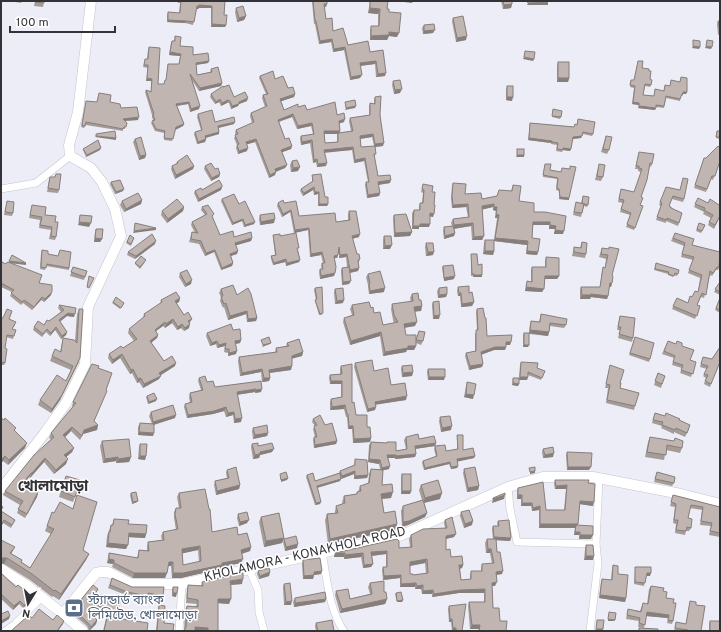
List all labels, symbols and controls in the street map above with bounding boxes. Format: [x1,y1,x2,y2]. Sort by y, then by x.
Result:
scale bar [10,8,115,34]
text: 100 m [16,15,49,31]
district label: খোলামোড়া [18,478,89,497]
street label: KHOLAMORA - KONAKHOLA ROAD [202,524,408,586]
north arrow [8,584,48,624]
place label: স্ট্যান্ডার্ড ব্যাংক লিমিটেড, খোলামোড়া [87,592,198,624]
bank icon: স্ট্যান্ডার্ড ব্যাংক লিমিটেড, খোলামোড়া [63,597,85,619]
text: N [21,605,32,620]

